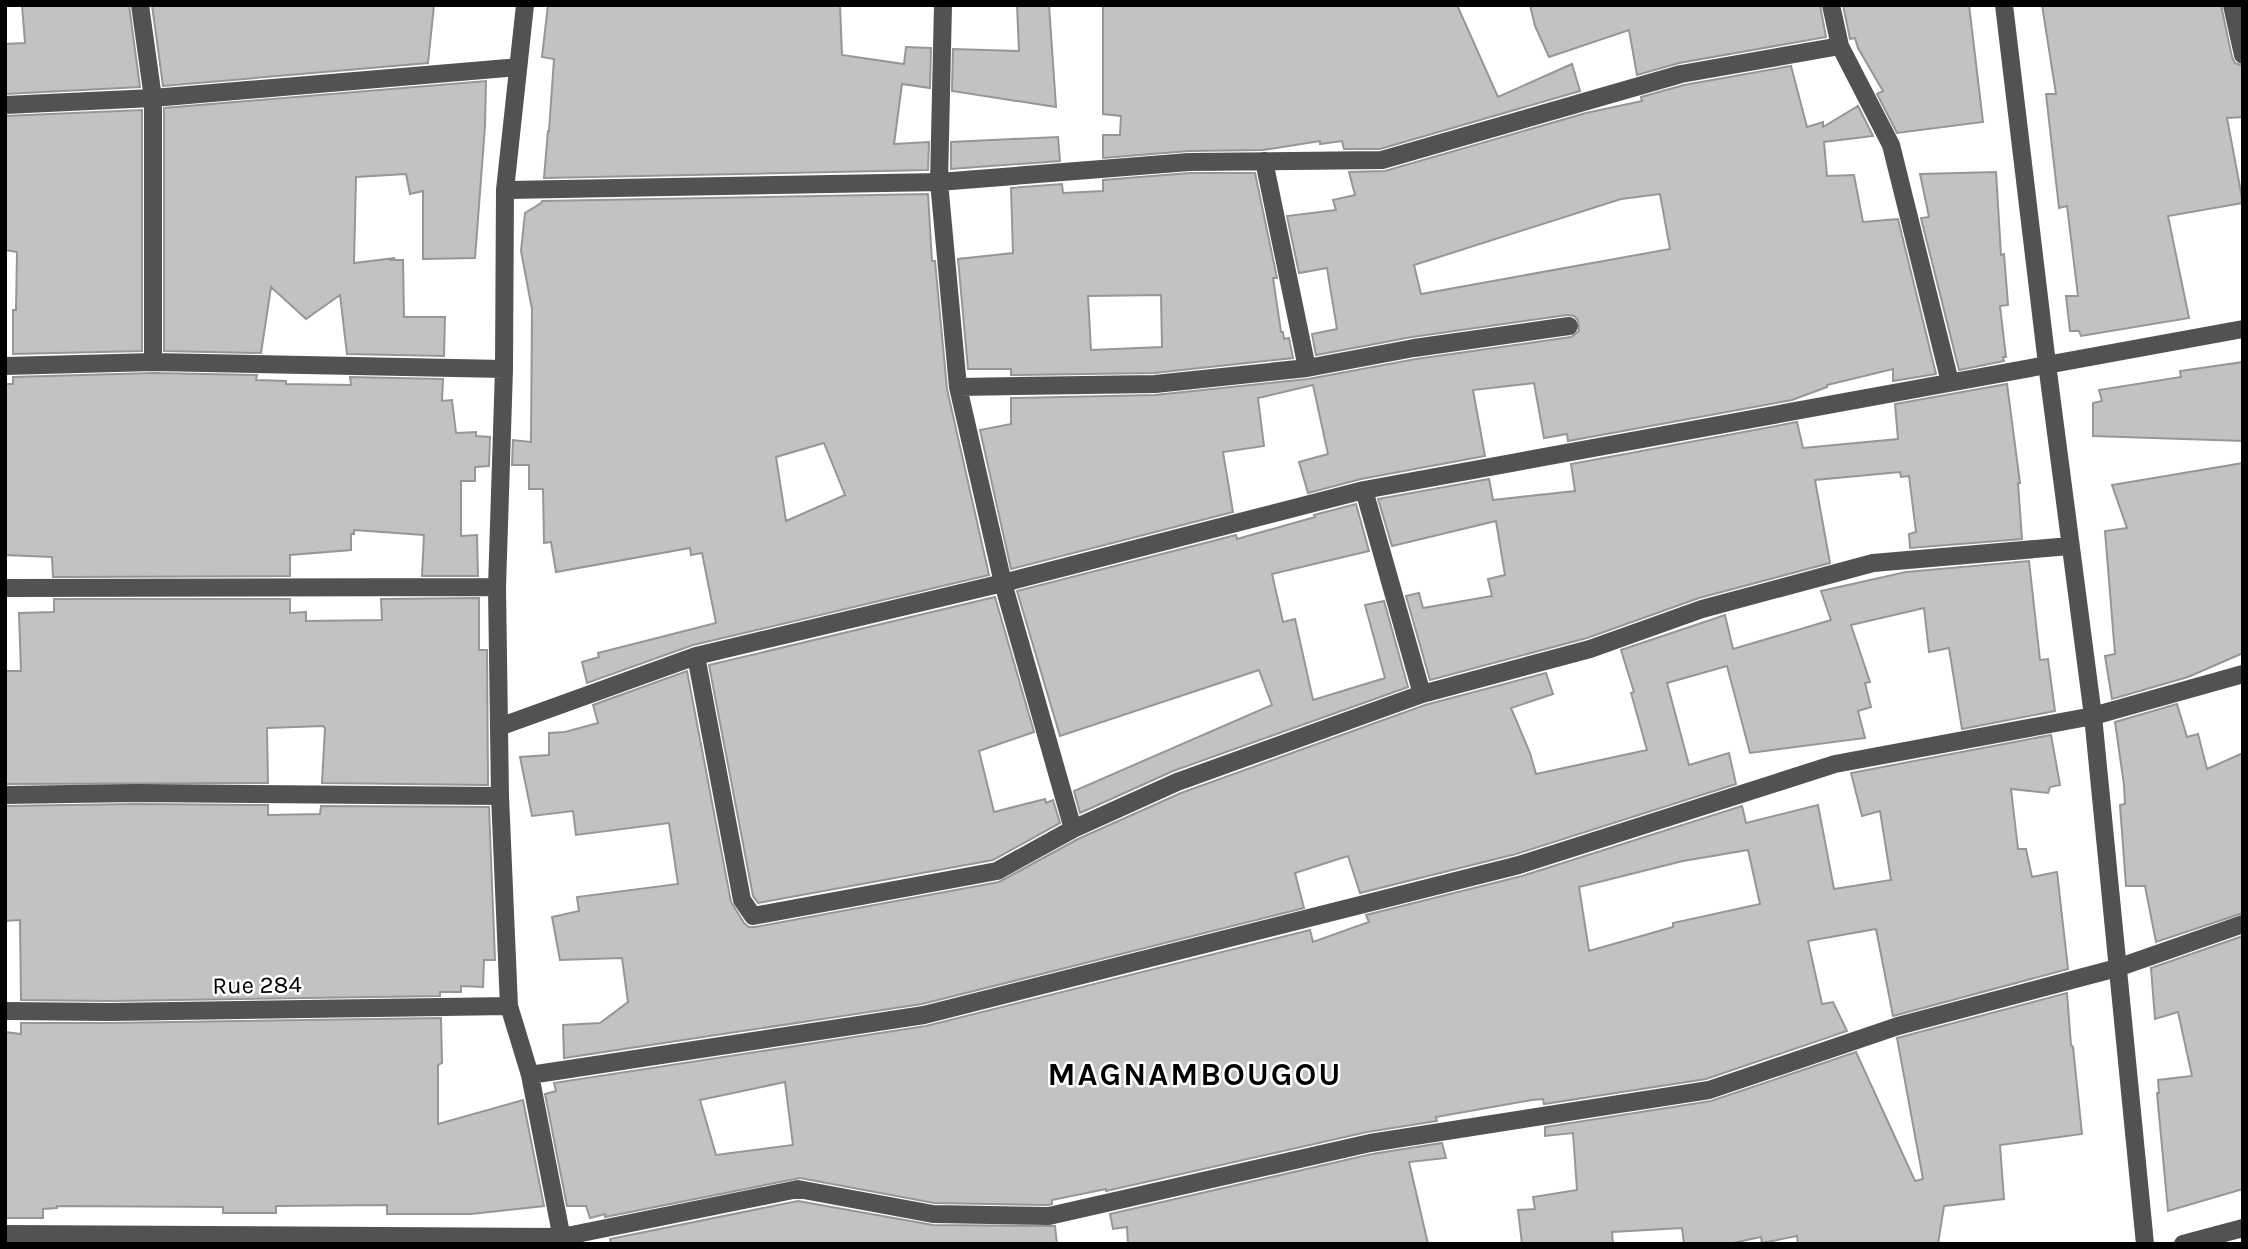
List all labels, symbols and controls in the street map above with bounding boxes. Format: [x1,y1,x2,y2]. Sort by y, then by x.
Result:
street label: Rue 284 [212,970,302,1000]
district label: MAGNAMBOUGOU [1048,1056,1342,1093]

